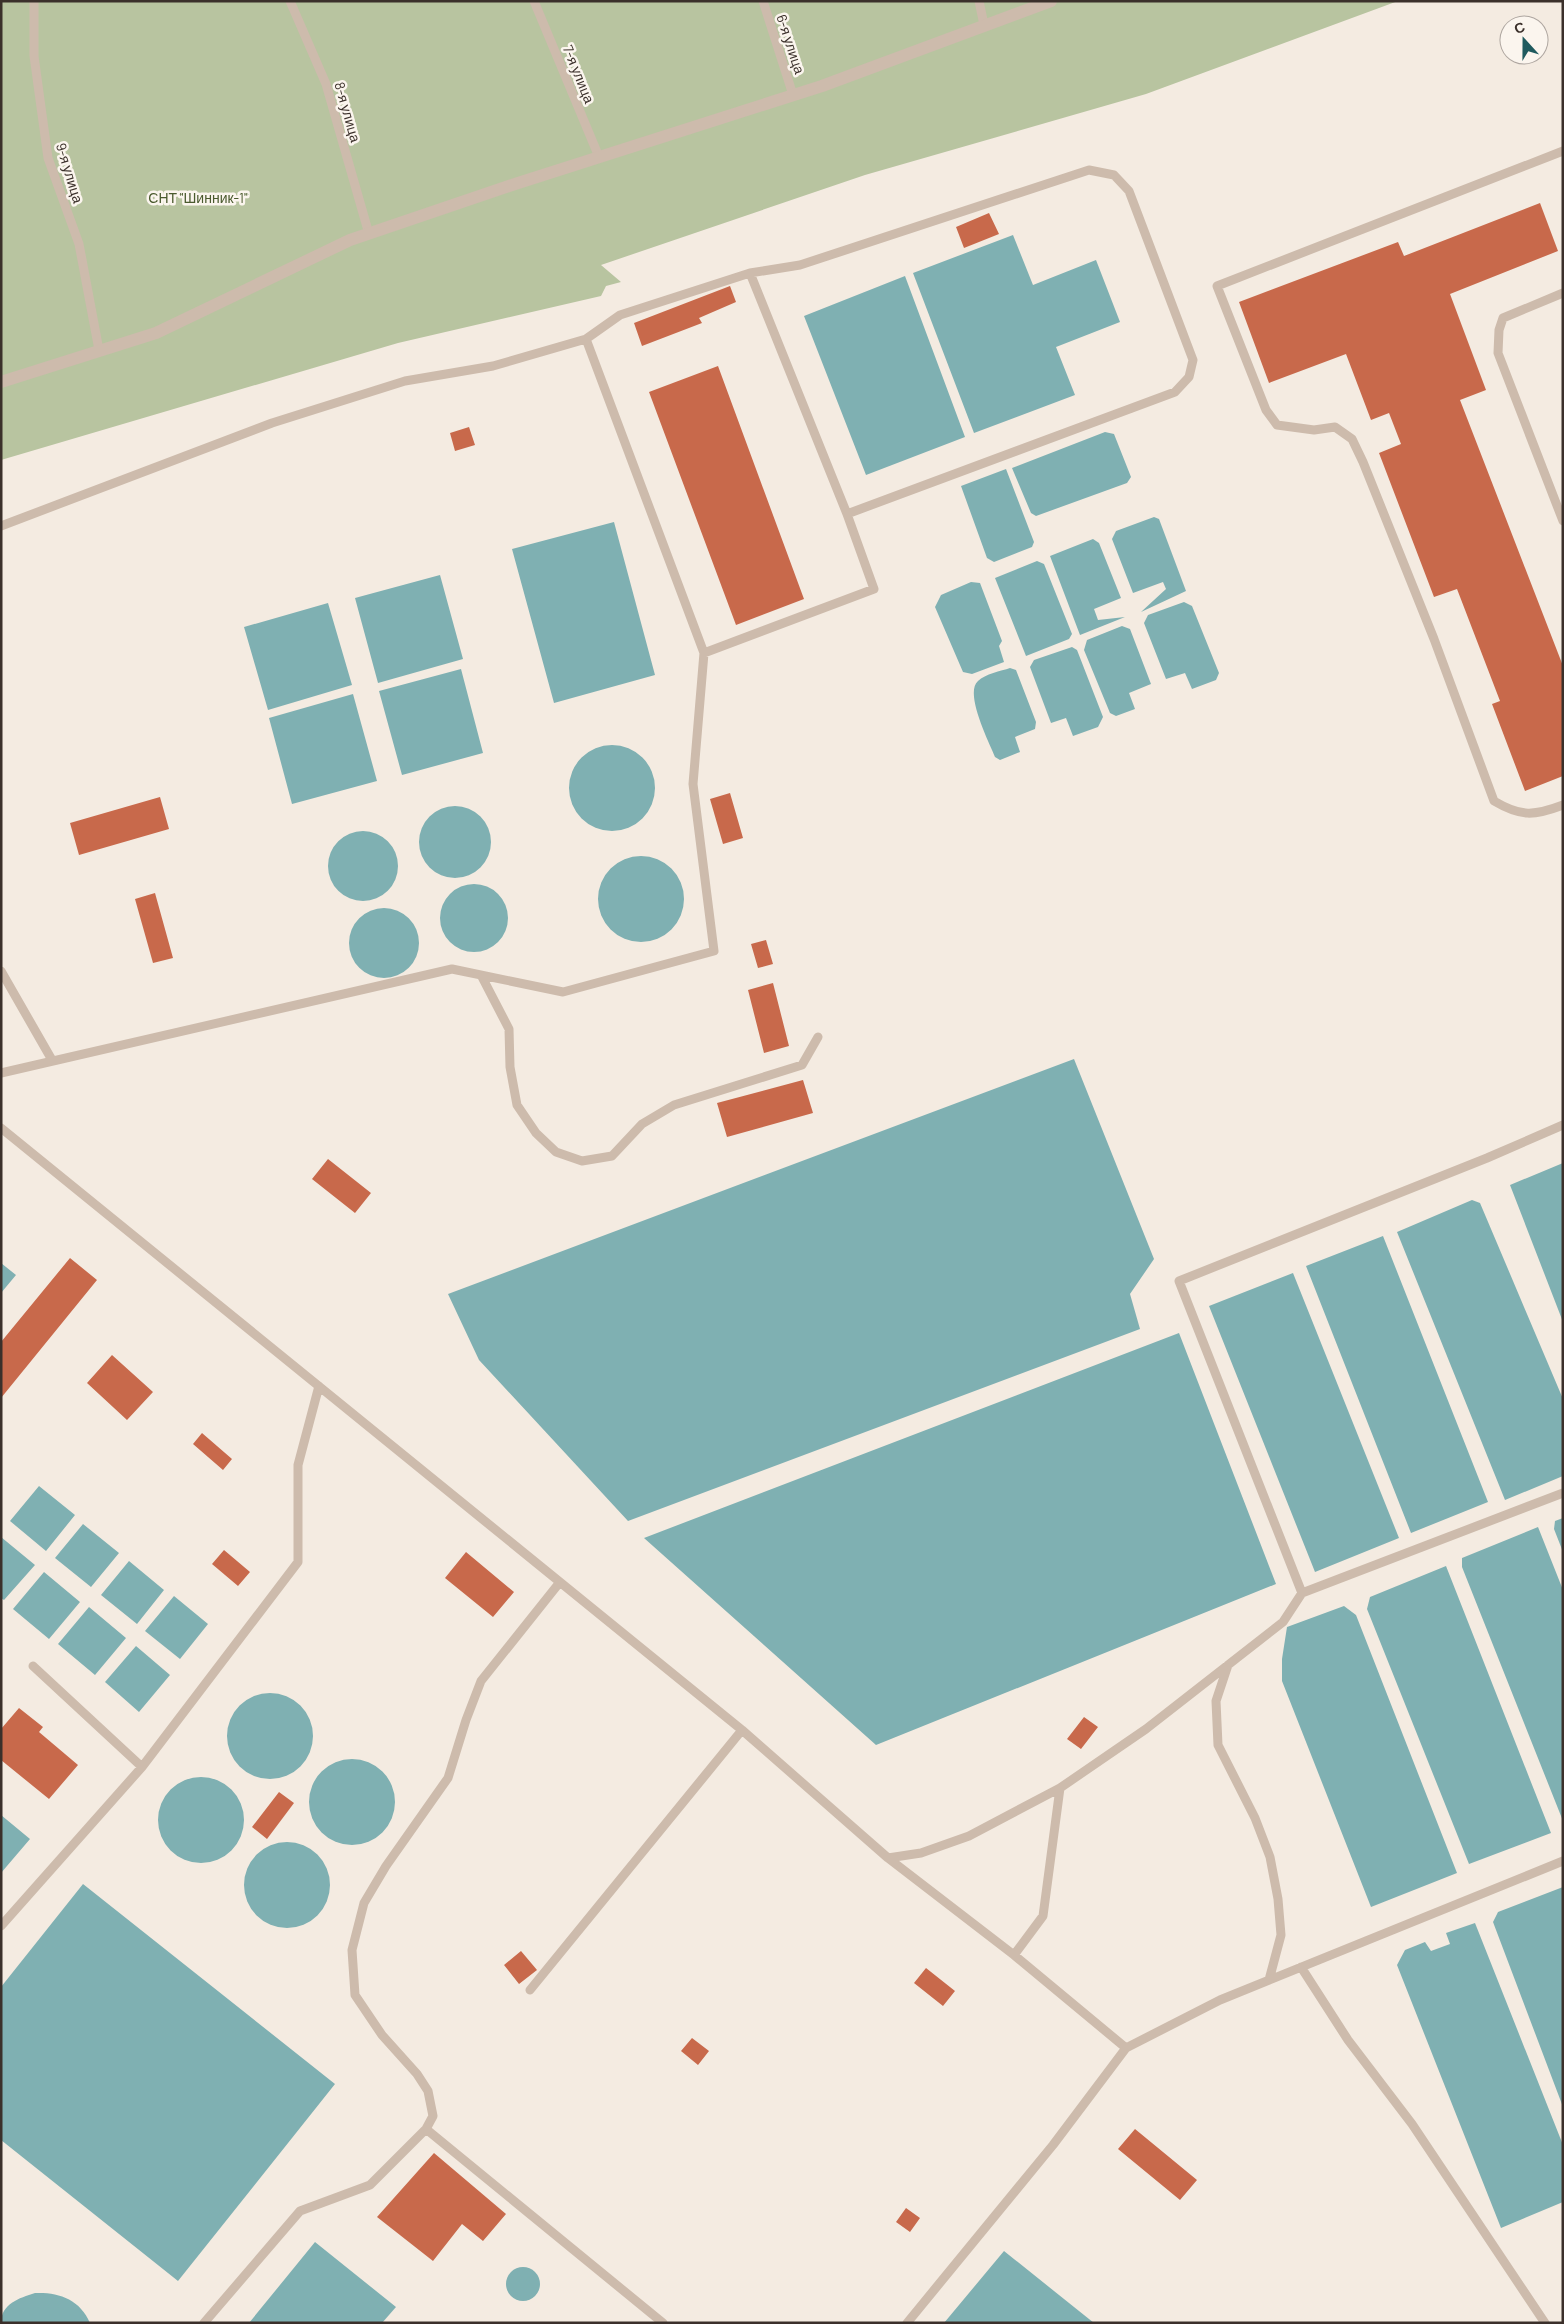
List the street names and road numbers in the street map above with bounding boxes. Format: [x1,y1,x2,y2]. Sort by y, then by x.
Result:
street label: 6-я улица [773,12,809,76]
street label: 7-я улица [560,43,598,106]
street label: 8-я улица [331,80,365,144]
street label: 9-я улица [53,141,87,205]

